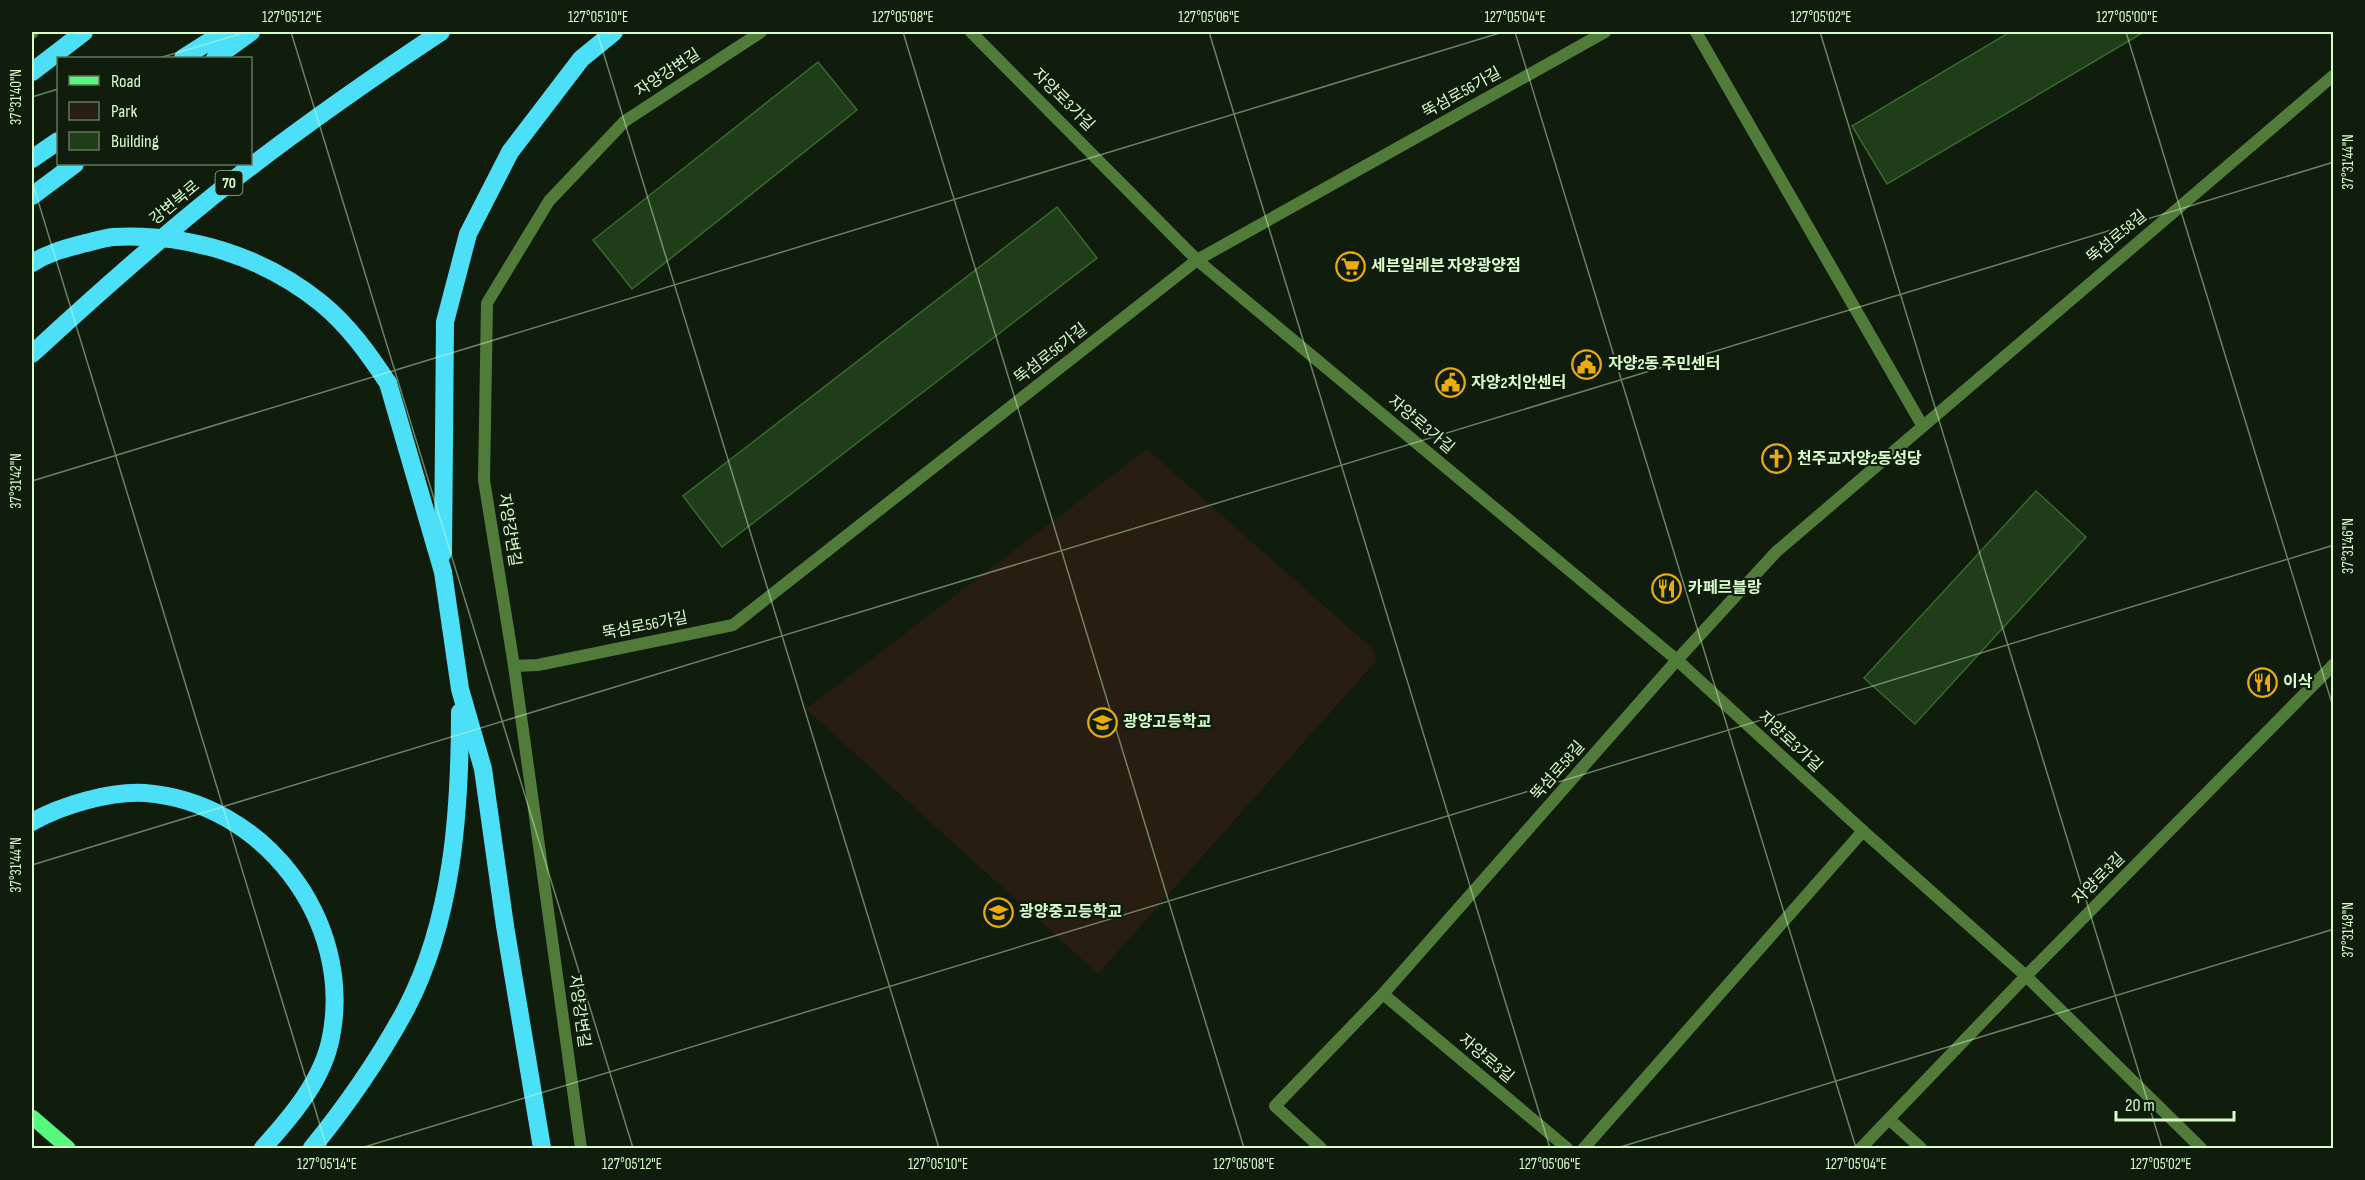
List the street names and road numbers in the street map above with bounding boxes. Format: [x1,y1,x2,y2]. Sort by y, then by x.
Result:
street label: 자양강변길 [632,45,704,101]
street label: 뚝섬로56가길 [1419,64,1505,122]
street label: 자양로3가길 [1028,65,1098,135]
road number: 70 [216,171,242,195]
street label: 강변북로 [146,177,204,229]
street label: 뚝섬로58길 [2083,206,2151,268]
street label: 뚝섬로56가길 [1011,320,1091,388]
street label: 자양로3가길 [1384,392,1458,458]
street label: 자양강변길 [494,492,524,568]
street label: 뚝섬로56가길 [600,608,690,644]
street label: 자양로3가길 [1754,708,1826,776]
street label: 뚝섬로58길 [1527,737,1589,805]
street label: 자양로3길 [2069,849,2129,909]
street label: 자양강변길 [564,973,594,1049]
street label: 자양로3길 [1455,1031,1517,1087]

